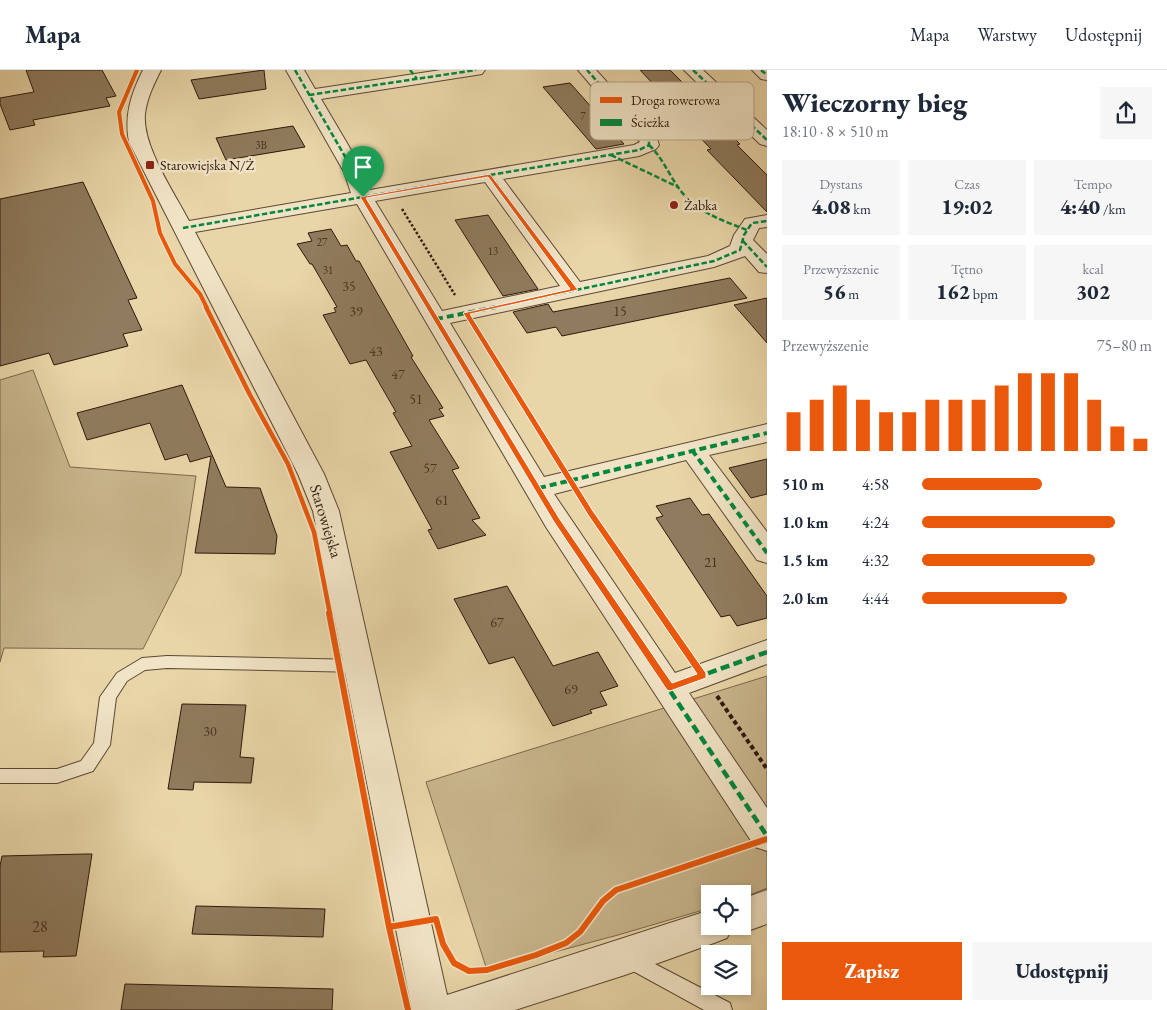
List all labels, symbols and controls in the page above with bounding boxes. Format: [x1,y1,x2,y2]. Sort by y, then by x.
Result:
text: Mapa [25,19,81,50]
text: Mapa [910,23,949,46]
text: Warstwy [977,23,1037,46]
text: Udostępnij [1065,23,1142,46]
legend [590,82,754,140]
text: Wieczorny bieg [782,84,967,120]
button: share [1100,87,1152,139]
text: Droga rowerowa [631,91,721,109]
house number: 7 [580,109,586,123]
text: Ścieżka [631,113,670,131]
text: 18:10 · 8 × 510 m [782,121,889,142]
house number: 3B [255,138,267,152]
pin [342,146,384,197]
icon: arrive [349,153,377,181]
place label: Starowiejska N/Ż [160,156,255,174]
marker: Starowiejska N/Ż [144,159,156,171]
text: Dystans [819,175,863,193]
text: Czas [954,175,980,193]
text: Tempo [1074,175,1112,193]
text: 4.08 [811,193,851,220]
text: 19:02 [941,193,993,220]
text: 4:40 [1060,193,1100,220]
place label: Żabka [684,196,718,214]
marker: Żabka [668,199,680,211]
text: km [851,200,871,218]
text: /km [1100,200,1126,218]
house number: 27 [317,235,328,249]
house number: 13 [488,244,498,258]
text: Przewyższenie [803,260,879,278]
text: Tętno [951,260,983,278]
text: kcal [1083,260,1104,278]
house number: 31 [323,263,333,277]
house number: 35 [342,277,356,295]
text: 56 [823,278,845,305]
text: 162 [936,278,970,305]
text: 302 [1076,278,1110,305]
text: m [845,285,859,303]
text: bpm [970,285,998,303]
house number: 39 [349,302,363,320]
house number: 15 [613,302,627,320]
text: Przewyższenie [782,335,869,356]
text: 75–80 m [1097,335,1152,356]
house number: 43 [369,342,383,360]
house number: 47 [391,365,405,383]
house number: 51 [409,390,423,408]
house number: 57 [423,459,437,477]
text: 510 m [782,474,824,495]
text: 4:58 [862,474,889,495]
street label: Starowiejska [305,482,347,561]
house number: 61 [435,491,449,509]
text: 1.0 km [782,512,828,533]
text: 4:24 [862,512,889,533]
text: 1.5 km [782,550,828,571]
text: 4:32 [862,550,889,571]
house number: 21 [704,553,718,571]
text: 2.0 km [782,588,828,609]
text: 4:44 [862,588,889,609]
house number: 67 [490,613,504,631]
house number: 69 [564,680,578,698]
house number: 30 [203,722,217,740]
map controls [701,885,751,995]
button: locate [701,885,751,935]
house number: 28 [32,916,48,937]
button: Zapisz [782,942,962,1000]
button: Udostępnij [972,942,1152,1000]
button: layers [701,945,751,995]

